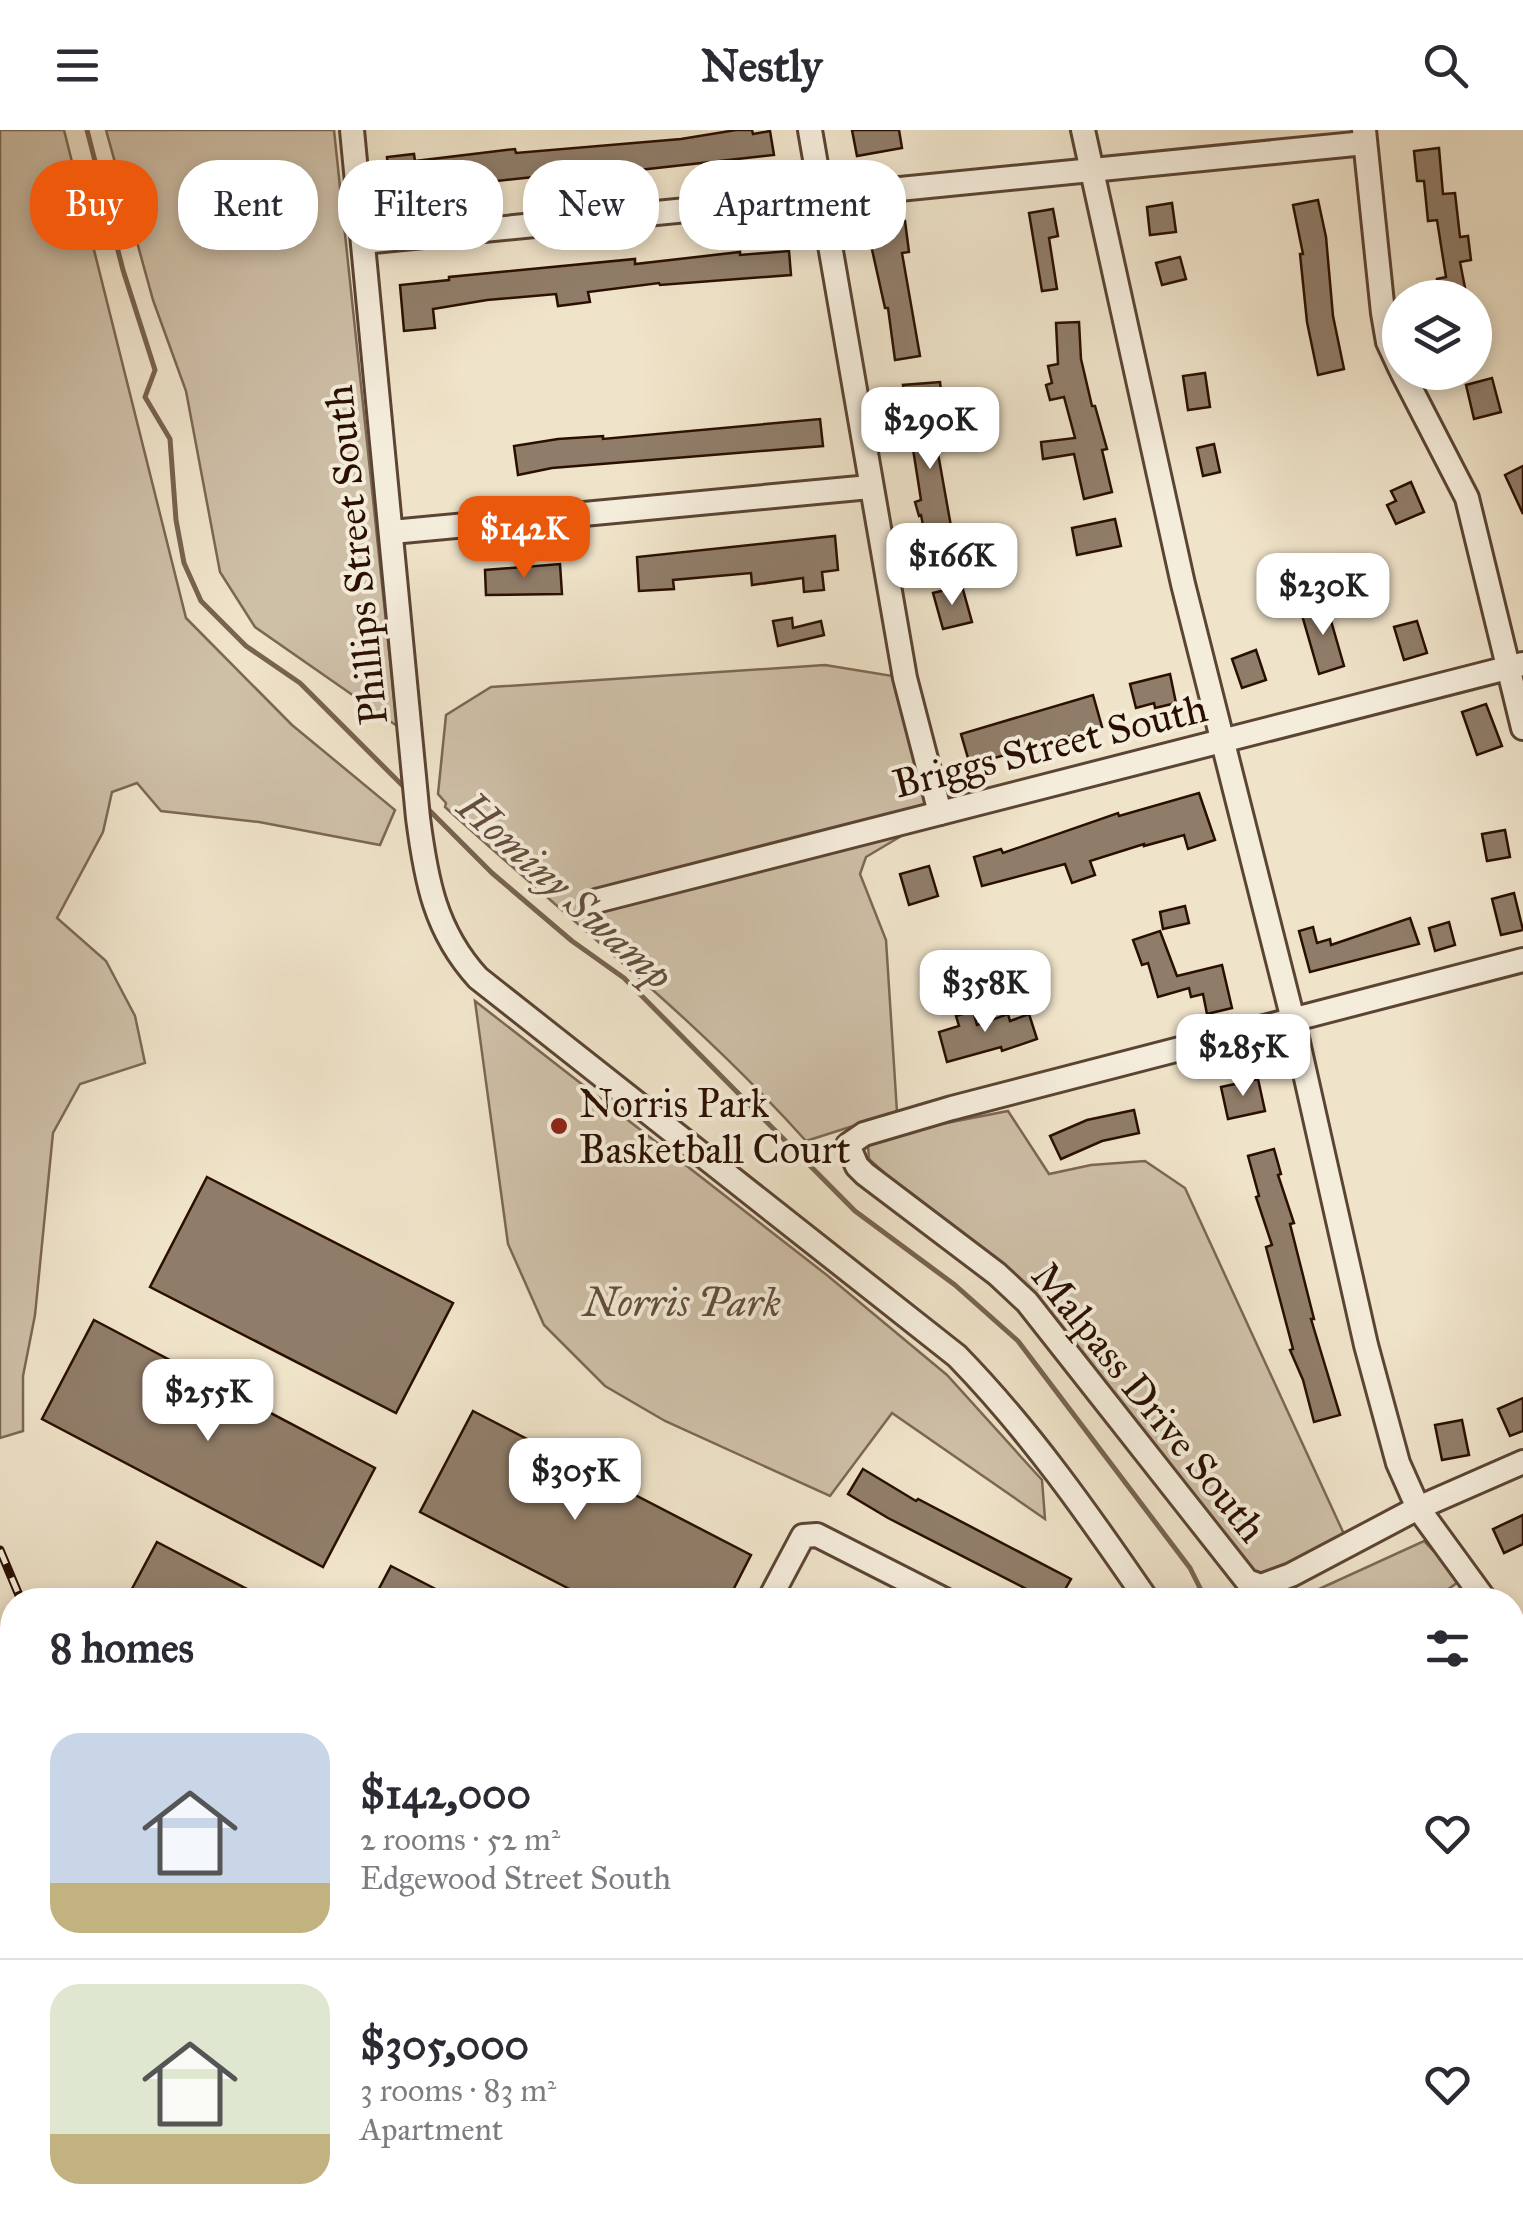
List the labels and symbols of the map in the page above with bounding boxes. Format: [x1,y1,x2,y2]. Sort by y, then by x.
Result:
street label: Phillips Street South [314,383,398,727]
pin: $290K [860,387,1000,472]
pin: $142K [454,496,594,581]
pin: $166K [882,523,1022,608]
pin: $230K [1253,553,1393,638]
street label: Briggs Street South [888,683,1212,809]
water label: Hominy Swamp [446,780,684,1001]
pin: $358K [915,950,1055,1035]
pin: $285K [1173,1014,1313,1099]
place label: Norris Park Basketball Court [579,1079,851,1174]
marker: Norris Park Basketball Court [548,1115,570,1137]
street label: Malpass Drive South [1021,1252,1277,1552]
park label: Norris Park [581,1278,781,1327]
pin: $255K [138,1359,278,1444]
pin: $305K [505,1438,645,1523]

